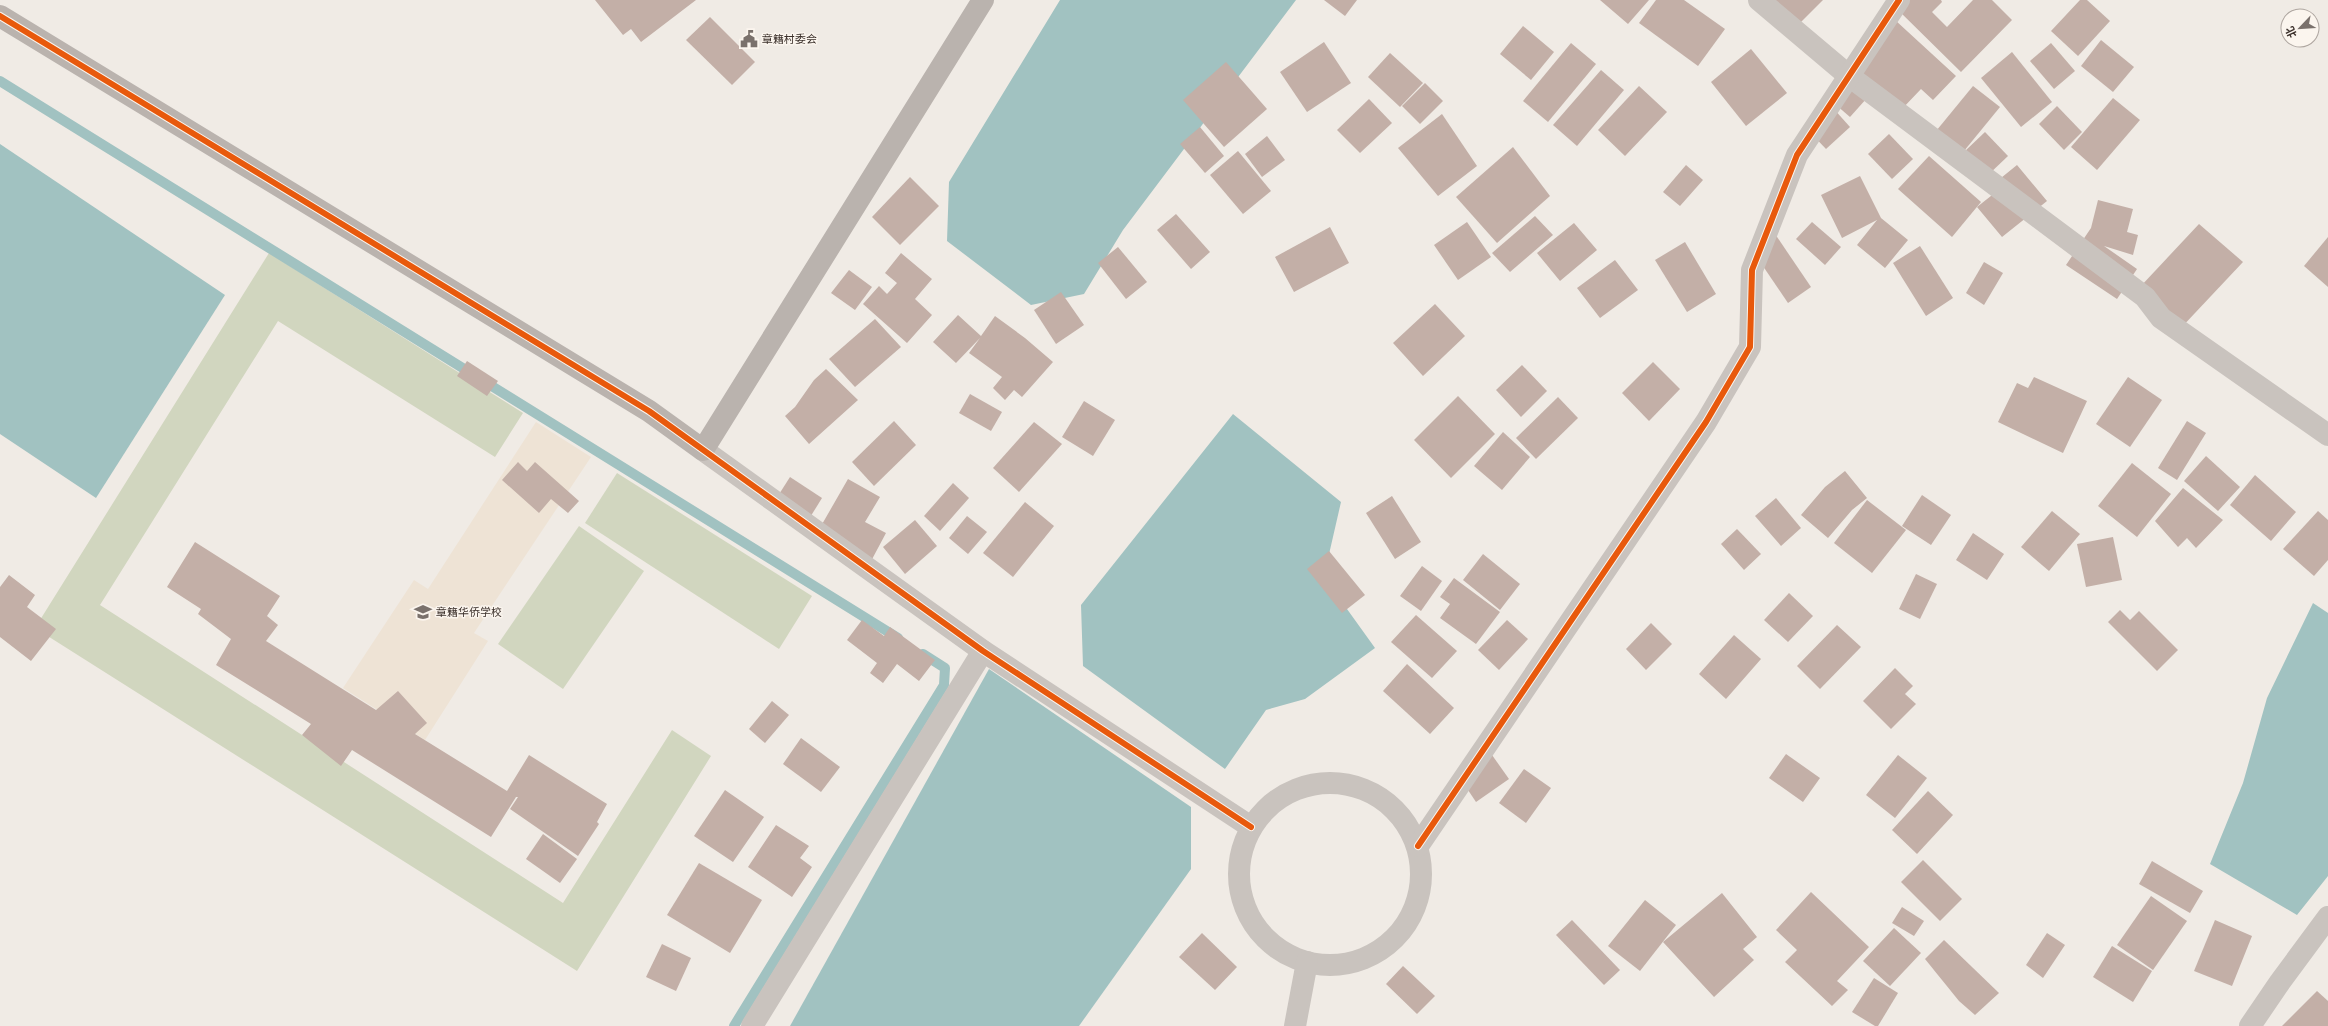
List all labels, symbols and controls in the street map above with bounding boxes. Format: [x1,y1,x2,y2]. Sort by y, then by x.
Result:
north arrow [2280,8,2320,48]
text: 北 [2283,24,2300,40]
public building icon: 章籍村委会 [739,29,759,49]
place label: 章籍村委会 [762,33,817,46]
school or university icon: 章籍华侨学校 [413,602,433,622]
place label: 章籍华侨学校 [436,606,502,619]

